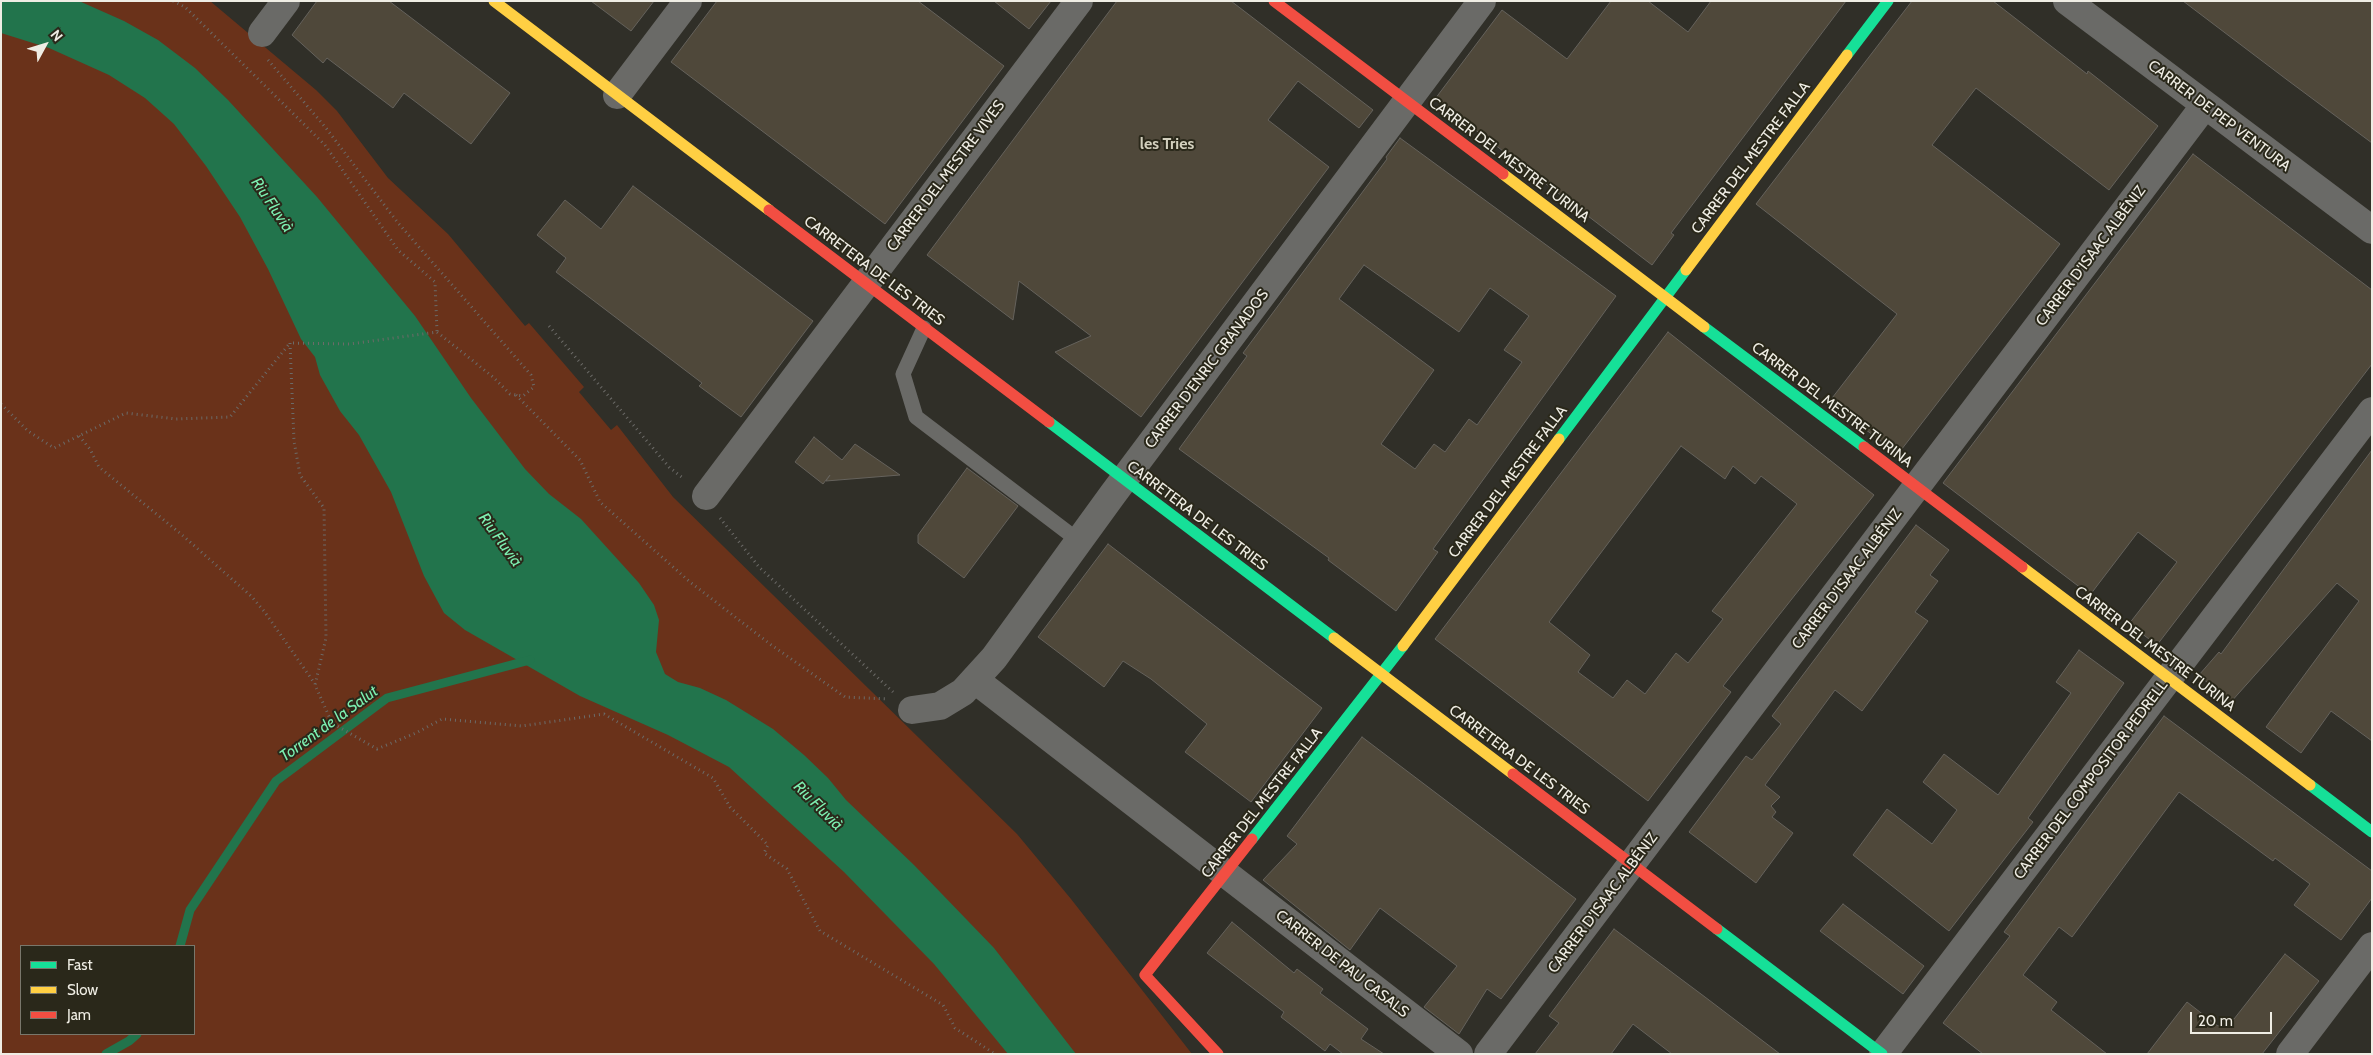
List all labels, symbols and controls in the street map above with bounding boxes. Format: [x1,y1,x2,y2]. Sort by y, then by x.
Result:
north arrow [20,20,70,70]
text: N [47,26,67,45]
street label: CARRER DE PEP VENTURA [2144,56,2294,176]
street label: CARRER DEL MESTRE FALLA [1688,78,1814,238]
street label: CARRER DEL MESTRE TURINA [1425,94,1593,226]
street label: CARRER DEL MESTRE VIVES [883,97,1009,255]
district label: les Tries [1140,134,1194,154]
water label: Riu Fluvià [247,174,297,236]
street label: CARRER D'ISAAC ALBÉNIZ [2032,182,2150,330]
street label: CARRETERA DE LES TRIES [800,212,948,330]
street label: CARRER D'ENRIC GRANADOS [1141,286,1273,452]
street label: CARRER DEL MESTRE TURINA [1748,339,1916,471]
street label: CARRER DEL MESTRE FALLA [1445,402,1571,562]
street label: CARRETERA DE LES TRIES [1123,457,1271,575]
street label: CARRER D'ISAAC ALBÉNIZ [1788,505,1906,653]
water label: Riu Fluvià [474,509,526,571]
street label: CARRER DEL MESTRE TURINA [2071,583,2239,715]
street label: CARRER DEL COMPOSITOR PEDRELL [2010,677,2172,883]
water label: Torrent de la Salut [276,682,382,766]
street label: CARRETERA DE LES TRIES [1445,701,1593,819]
street label: CARRER DEL MESTRE FALLA [1198,724,1326,882]
water label: Riu Fluvià [789,777,847,835]
street label: CARRER D'ISAAC ALBÉNIZ [1544,829,1662,977]
street label: CARRER DE PAU CASALS [1272,906,1412,1022]
legend [20,945,195,1035]
text: Fast [67,956,92,974]
text: Slow [67,981,98,999]
scale bar [2193,1002,2276,1034]
text: Jam [67,1006,91,1024]
text: 20 m [2198,1012,2233,1030]

